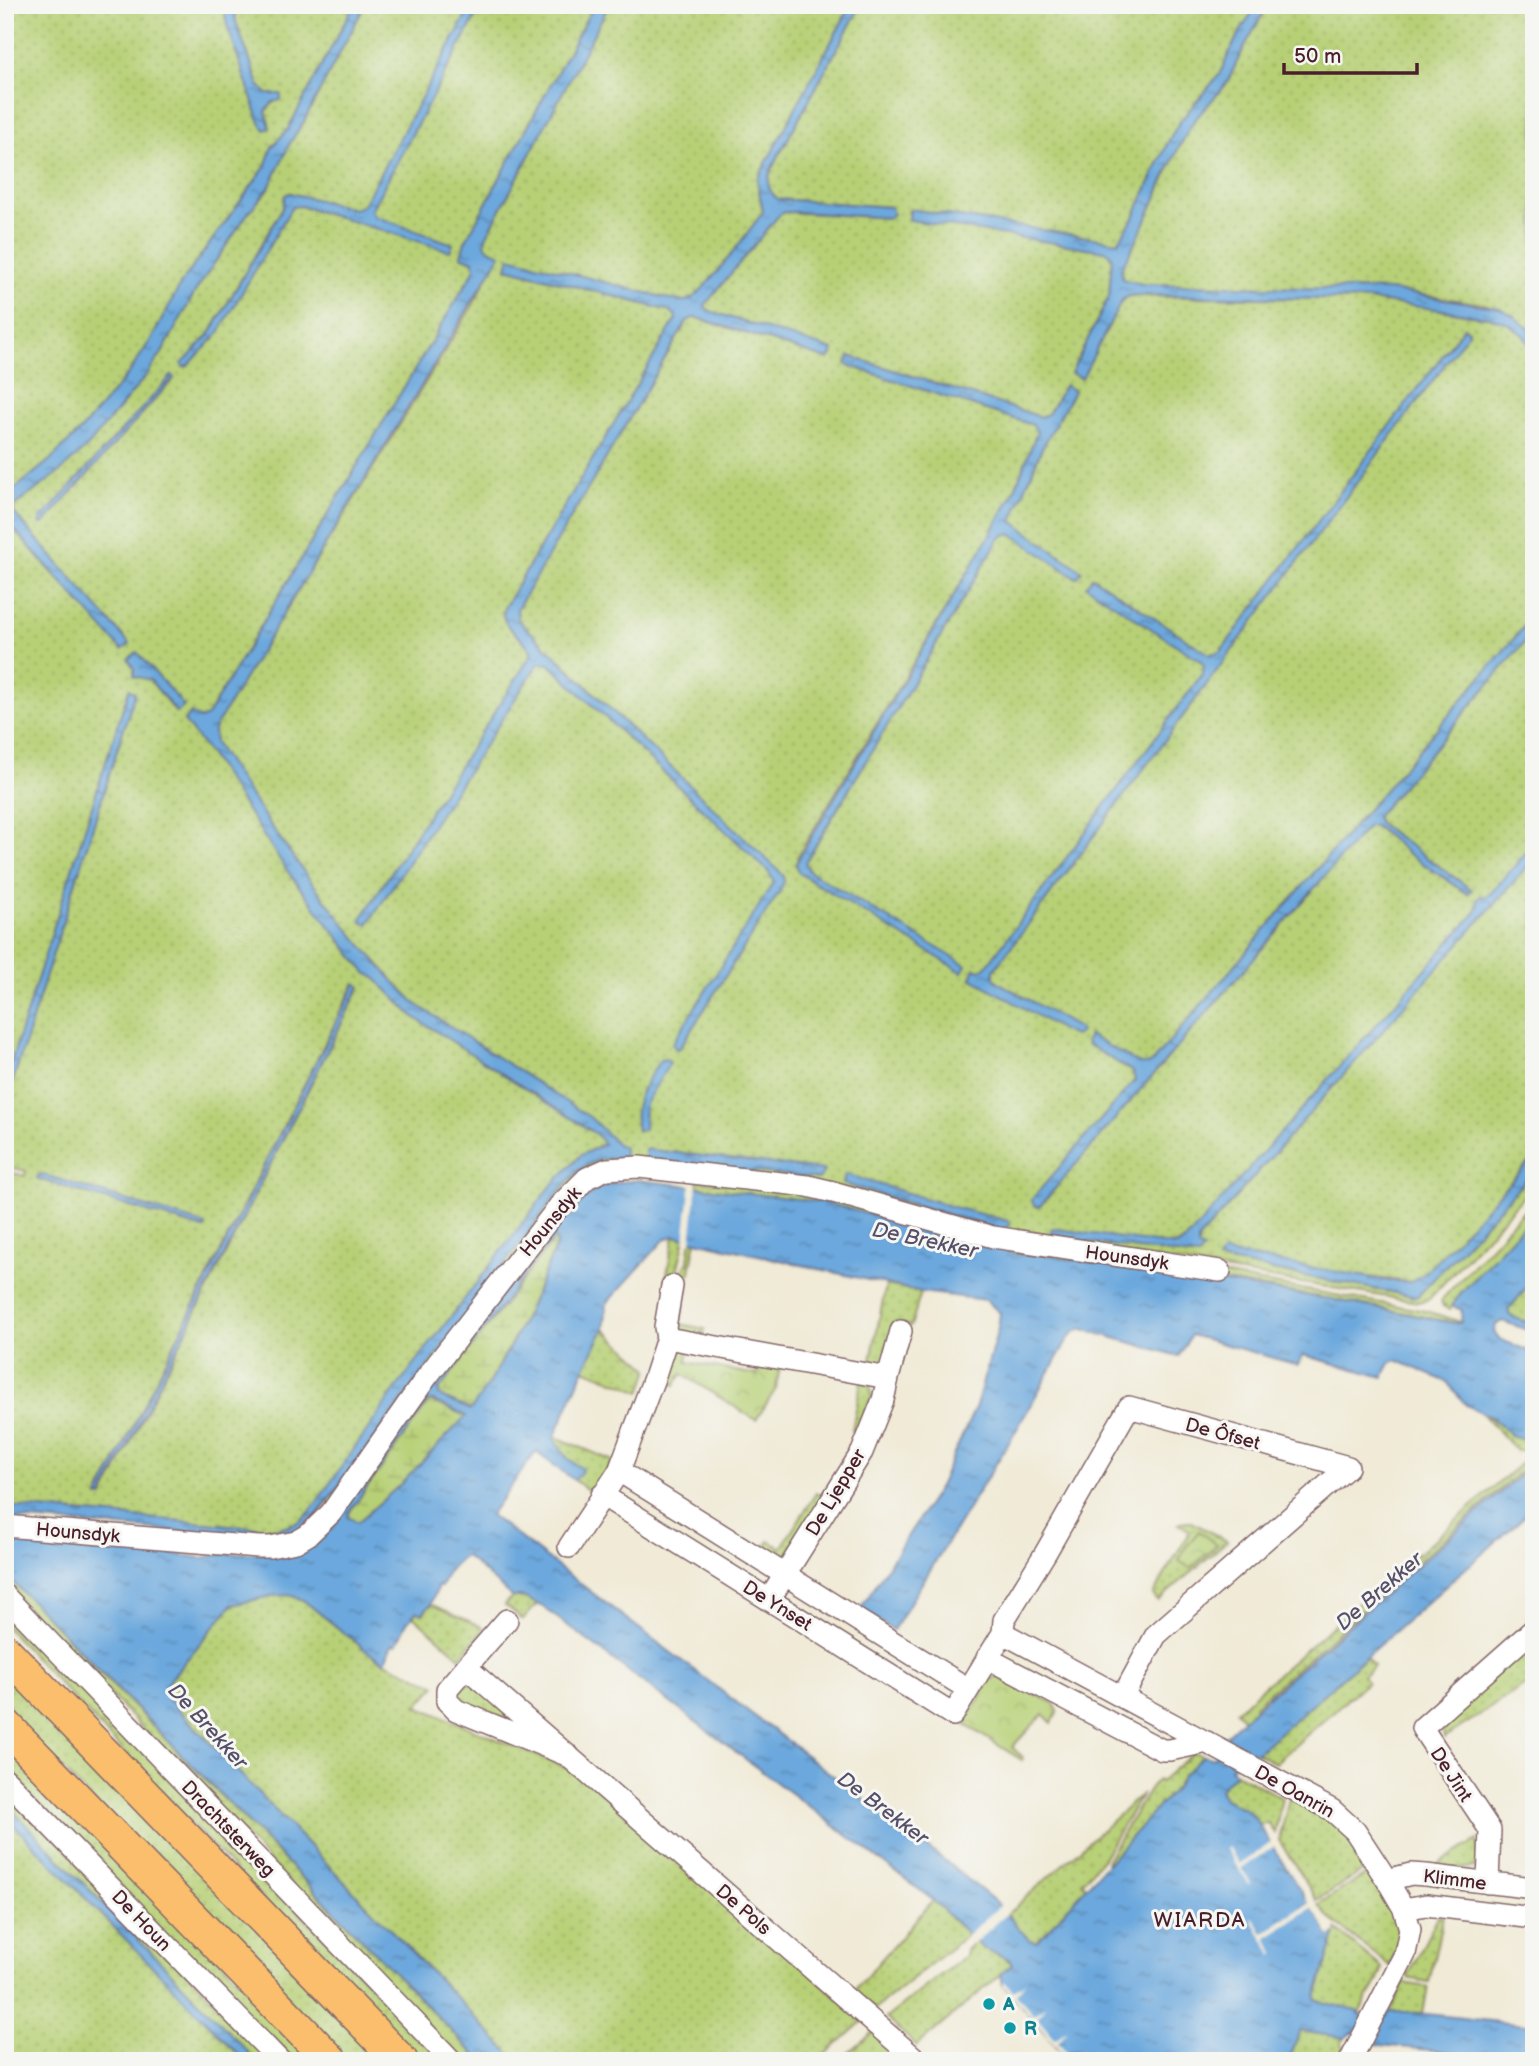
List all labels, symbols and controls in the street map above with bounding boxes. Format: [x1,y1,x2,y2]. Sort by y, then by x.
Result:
scale bar [1284,32,1416,76]
text: 50 m [1294,44,1341,69]
street label: Hounsdyk [515,1182,587,1262]
water label: De Brekker [870,1217,981,1264]
street label: Hounsdyk [1084,1241,1171,1276]
street label: De Ôfset [1183,1412,1263,1455]
street label: De Ljepper [801,1444,872,1540]
street label: Hounsdyk [35,1518,121,1549]
water label: De Brekker [1331,1546,1429,1636]
street label: De Ynset [738,1576,816,1637]
water label: De Brekker [163,1678,254,1775]
street label: De Jint [1425,1743,1477,1806]
street label: De Oanrin [1250,1761,1338,1824]
water label: De Brekker [832,1766,934,1851]
street label: Drachtsterweg [176,1776,280,1882]
street label: Klimme [1422,1865,1488,1896]
street label: De Pols [711,1880,775,1940]
street label: De Houn [106,1886,176,1956]
district label: WIARDA [1154,1908,1246,1933]
place label: A [1002,1994,1015,2017]
marker: A [981,1996,997,2012]
place label: R [1024,2018,1037,2041]
marker: R [1002,2020,1018,2036]

